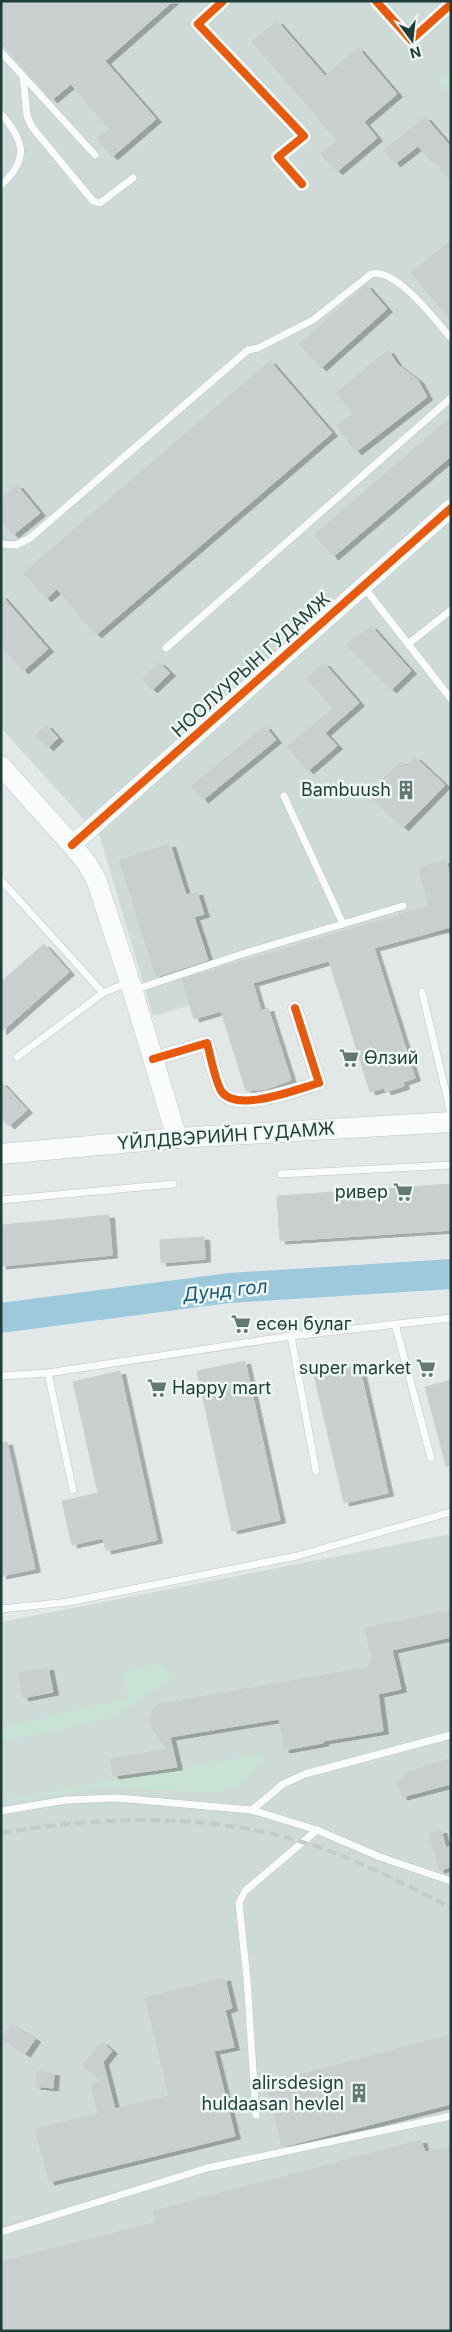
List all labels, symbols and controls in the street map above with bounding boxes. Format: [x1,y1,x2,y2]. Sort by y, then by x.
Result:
north arrow [387,15,437,65]
text: N [408,43,423,63]
street label: НООЛУУРЫН ГУДАМЖ [167,588,334,741]
place label: Bambuush [301,779,391,800]
building icon: Bambuush [395,779,417,801]
supermarket icon: Өлзий [338,1047,360,1069]
place label: Өлзий [364,1047,418,1068]
street label: YЙЛДВЭРИЙН ГУДАМЖ [116,1116,336,1154]
place label: ривер [335,1181,388,1202]
supermarket icon: ривер [392,1181,414,1203]
water label: Дунд гол [181,1275,269,1306]
supermarket icon: есөн булаг [230,1313,252,1335]
place label: есөн булаг [256,1313,352,1334]
place label: super market [299,1357,411,1378]
supermarket icon: super market [415,1357,437,1379]
supermarket icon: Happy mart [146,1377,168,1399]
place label: Happy mart [172,1377,271,1398]
place label: alirsdesign huldaasan hevlel [202,2072,344,2114]
building icon: alirsdesign huldaasan hevlel [348,2082,370,2104]

